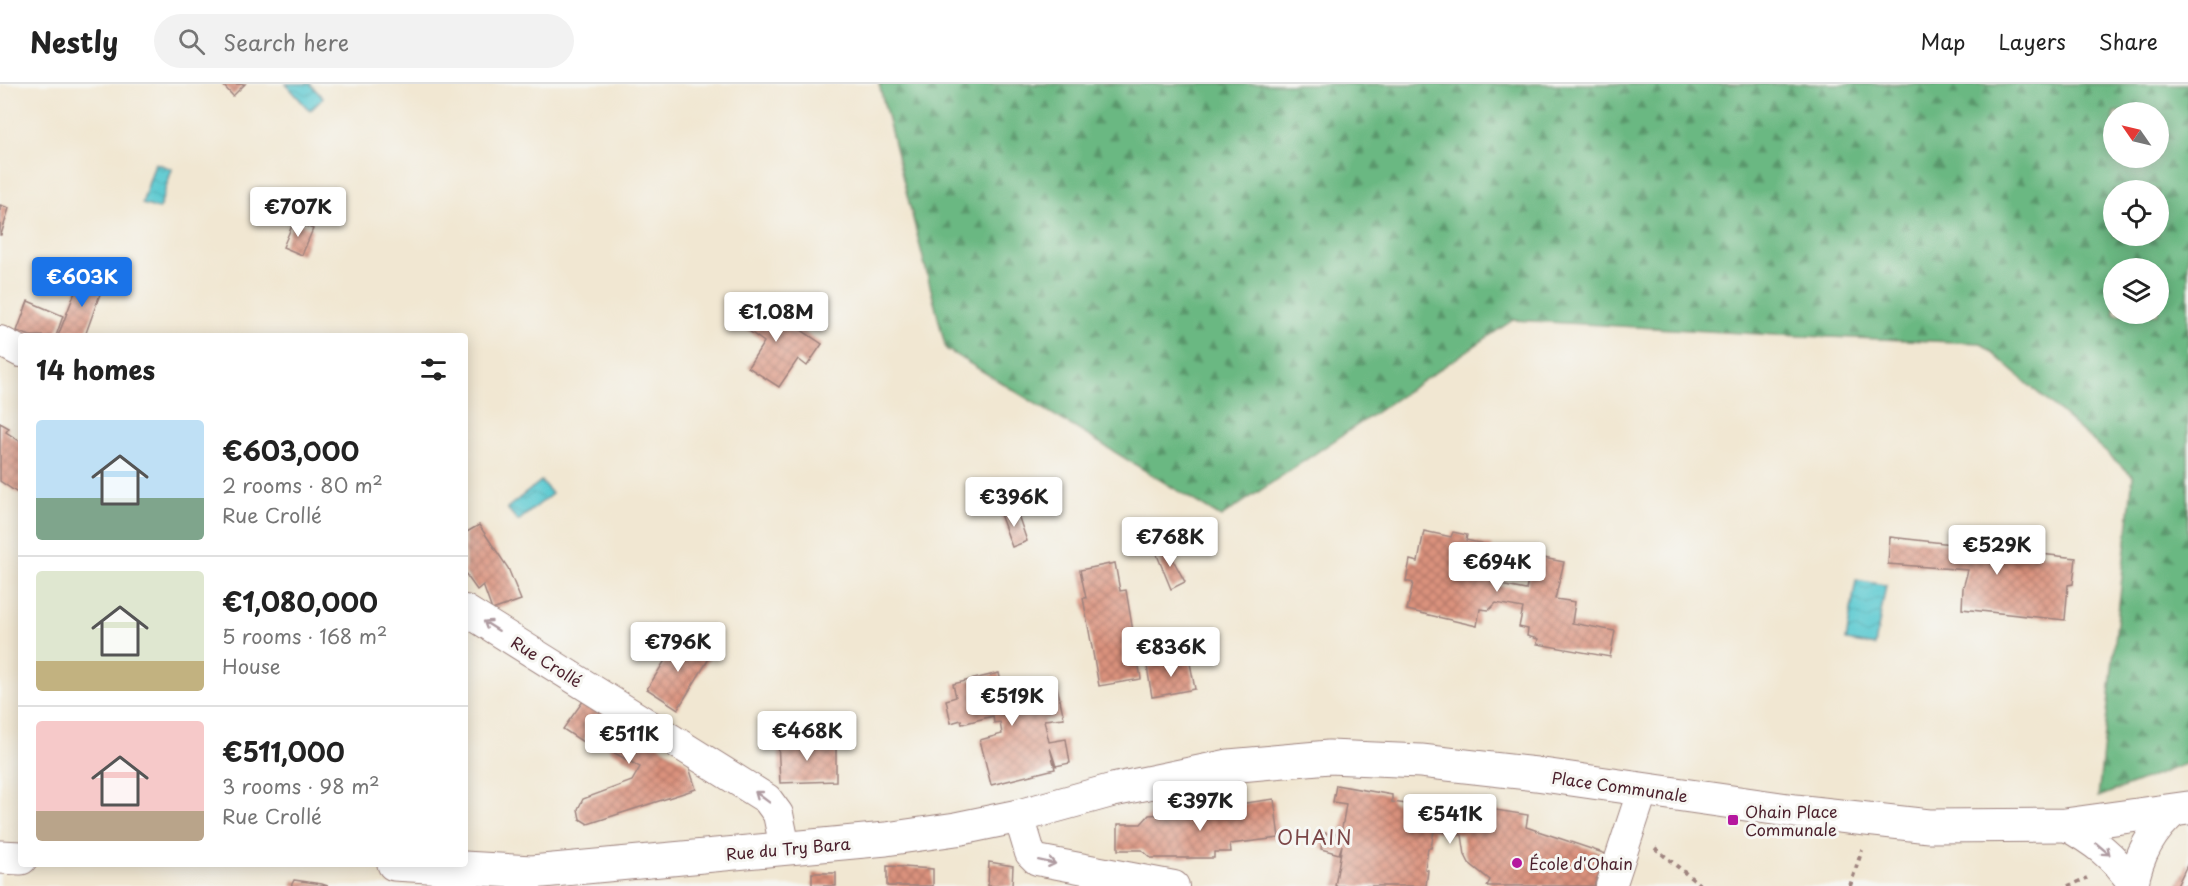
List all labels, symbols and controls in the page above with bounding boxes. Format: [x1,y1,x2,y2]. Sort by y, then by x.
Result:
search box [154,14,574,68]
text: Nestly [30,20,118,63]
icon: search [175,25,208,58]
text: Search here [223,25,349,58]
text: Map [1921,25,1965,57]
text: Layers [1998,25,2066,57]
text: Share [2099,25,2158,57]
north arrow [2103,102,2169,168]
map controls [2103,102,2169,324]
button: locate [2103,180,2169,246]
pin: €707K [256,187,340,238]
text: €707K [264,191,332,221]
pin: €603K [40,257,124,308]
button: layers [2103,258,2169,324]
text: €603K [46,261,118,291]
pin: €1.08M [727,292,825,343]
text: €1.08M [738,296,814,326]
text: 14 homes [36,350,155,389]
icon: filters [417,353,450,386]
text: €603,000 [222,431,359,470]
icon: home [84,444,156,516]
text: 2 rooms · 80 m² [222,470,383,500]
pin: €396K [972,477,1056,528]
text: €396K [979,481,1049,511]
text: Rue Crollé [222,500,322,530]
pin: €768K [1128,517,1212,568]
text: €768K [1136,521,1204,551]
pin: €529K [1955,525,2039,576]
text: €529K [1963,529,2031,559]
pin: €694K [1455,542,1539,593]
text: €694K [1463,546,1531,576]
text: €1,080,000 [222,582,378,621]
icon: home [84,595,156,667]
one-way arrow [483,619,500,631]
text: 5 rooms · 168 m² [222,621,387,651]
pin: €796K [636,622,720,673]
text: €796K [645,626,711,656]
pin: €836K [1129,627,1213,678]
street label: Rue Crollé [507,630,587,692]
text: €836K [1136,631,1206,661]
text: House [222,651,281,681]
pin: €519K [970,676,1054,727]
text: €519K [980,680,1044,710]
pin: €468K [765,711,849,762]
pin: €511K [587,714,671,765]
text: €468K [771,715,843,745]
text: €511K [599,718,659,748]
text: €511,000 [222,732,345,771]
icon: home [84,745,156,817]
street label: Place Communale [1550,765,1690,807]
text: 3 rooms · 98 m² [222,771,380,801]
pin: €397K [1158,781,1242,832]
text: €397K [1167,785,1233,815]
one-way arrow [754,791,770,804]
pin: €541K [1408,794,1492,845]
text: €541K [1417,798,1483,828]
place label: Ohain Place Communale [1745,799,1838,841]
text: Rue Crollé [222,801,322,831]
marker: Ohain Place Communale [1726,813,1740,827]
district label: OHAIN [1277,822,1353,852]
street label: Rue du Try Bara [725,831,851,865]
one-way arrow [2095,843,2111,856]
place label: École d'Ohain [1529,851,1633,875]
marker: École d'Ohain [1510,856,1524,870]
one-way arrow [1037,857,1056,868]

